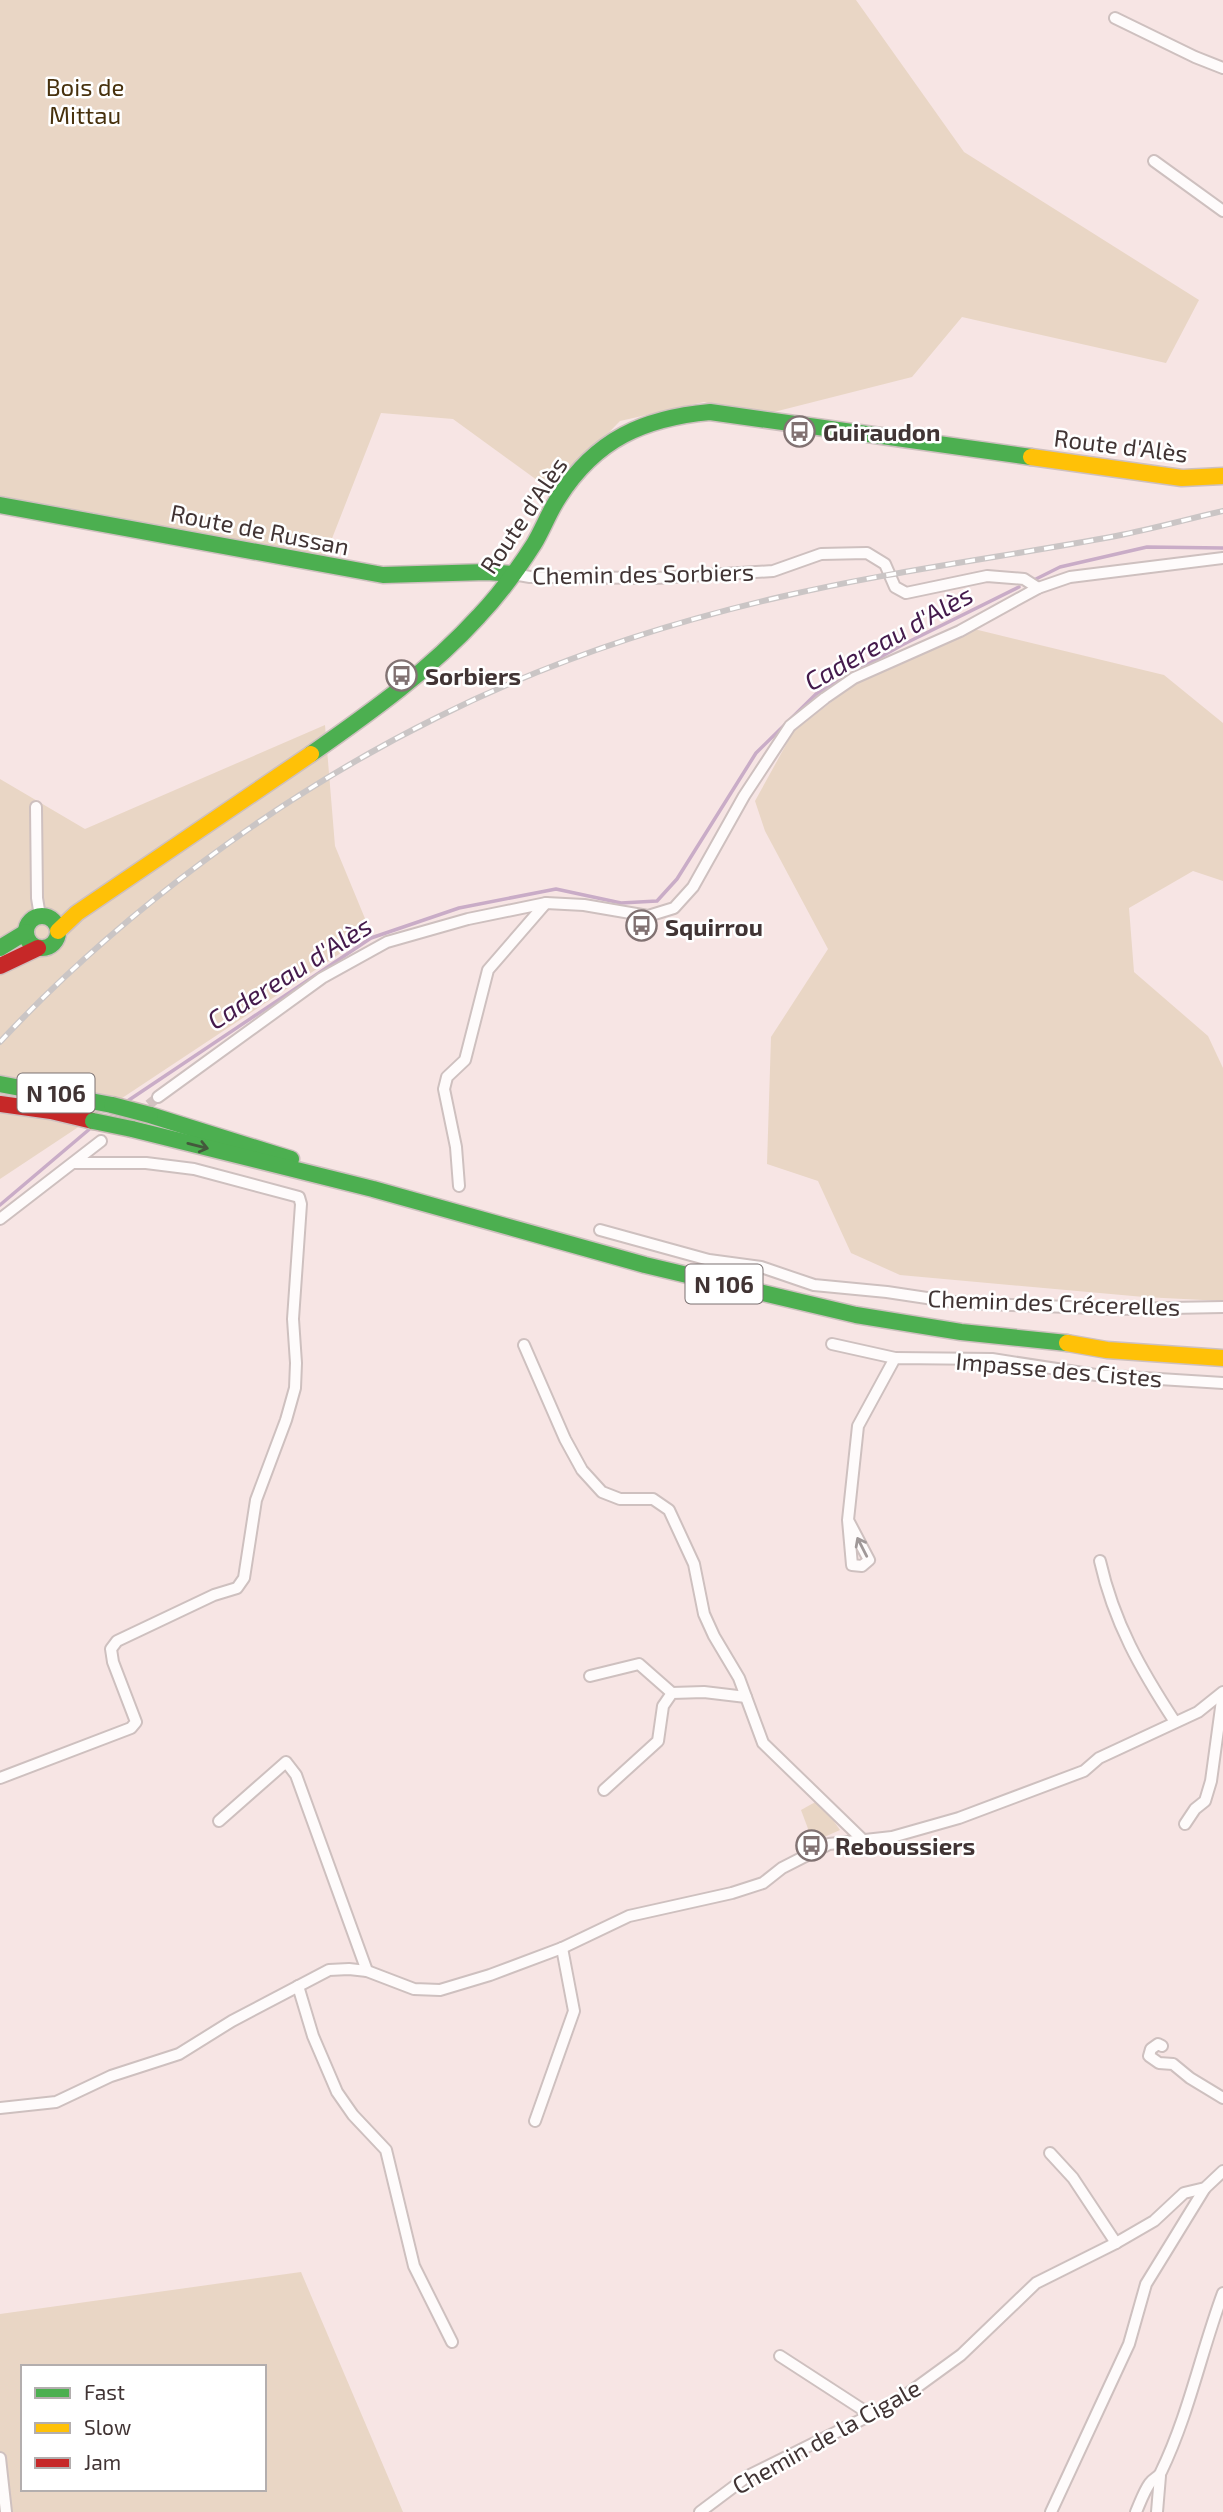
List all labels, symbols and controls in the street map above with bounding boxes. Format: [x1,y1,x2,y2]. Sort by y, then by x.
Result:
park label: Bois de Mittau [46,72,124,129]
bus stop icon: Guiraudon [783,414,817,448]
place label: Guiraudon [823,417,940,446]
street label: Route d'Alès [1053,422,1189,468]
street label: Route d'Alès [473,451,573,579]
street label: Route de Russan [168,497,352,561]
street label: Chemin des Sorbiers [532,557,754,589]
water label: Cadereau d'Alès [798,578,978,696]
bus stop icon: Sorbiers [385,658,419,692]
place label: Sorbiers [425,661,521,690]
water label: Cadereau d'Alès [201,909,377,1035]
bus stop icon: Squirrou [625,909,659,943]
place label: Squirrou [665,912,763,941]
road number: N 106 [18,1074,94,1112]
one-way arrow [186,1140,209,1153]
road number: N 106 [686,1264,762,1303]
street label: Chemin des Crécerelles [927,1283,1181,1321]
street label: Impasse des Cistes [954,1346,1164,1392]
one-way arrow [855,1537,869,1558]
bus stop icon: Reboussiers [795,1828,829,1862]
place label: Reboussiers [835,1831,975,1860]
legend [21,2365,266,2491]
street label: Chemin de la Cigale [727,2372,925,2500]
text: Fast [84,2379,125,2404]
text: Slow [84,2414,131,2439]
text: Jam [84,2449,121,2474]

